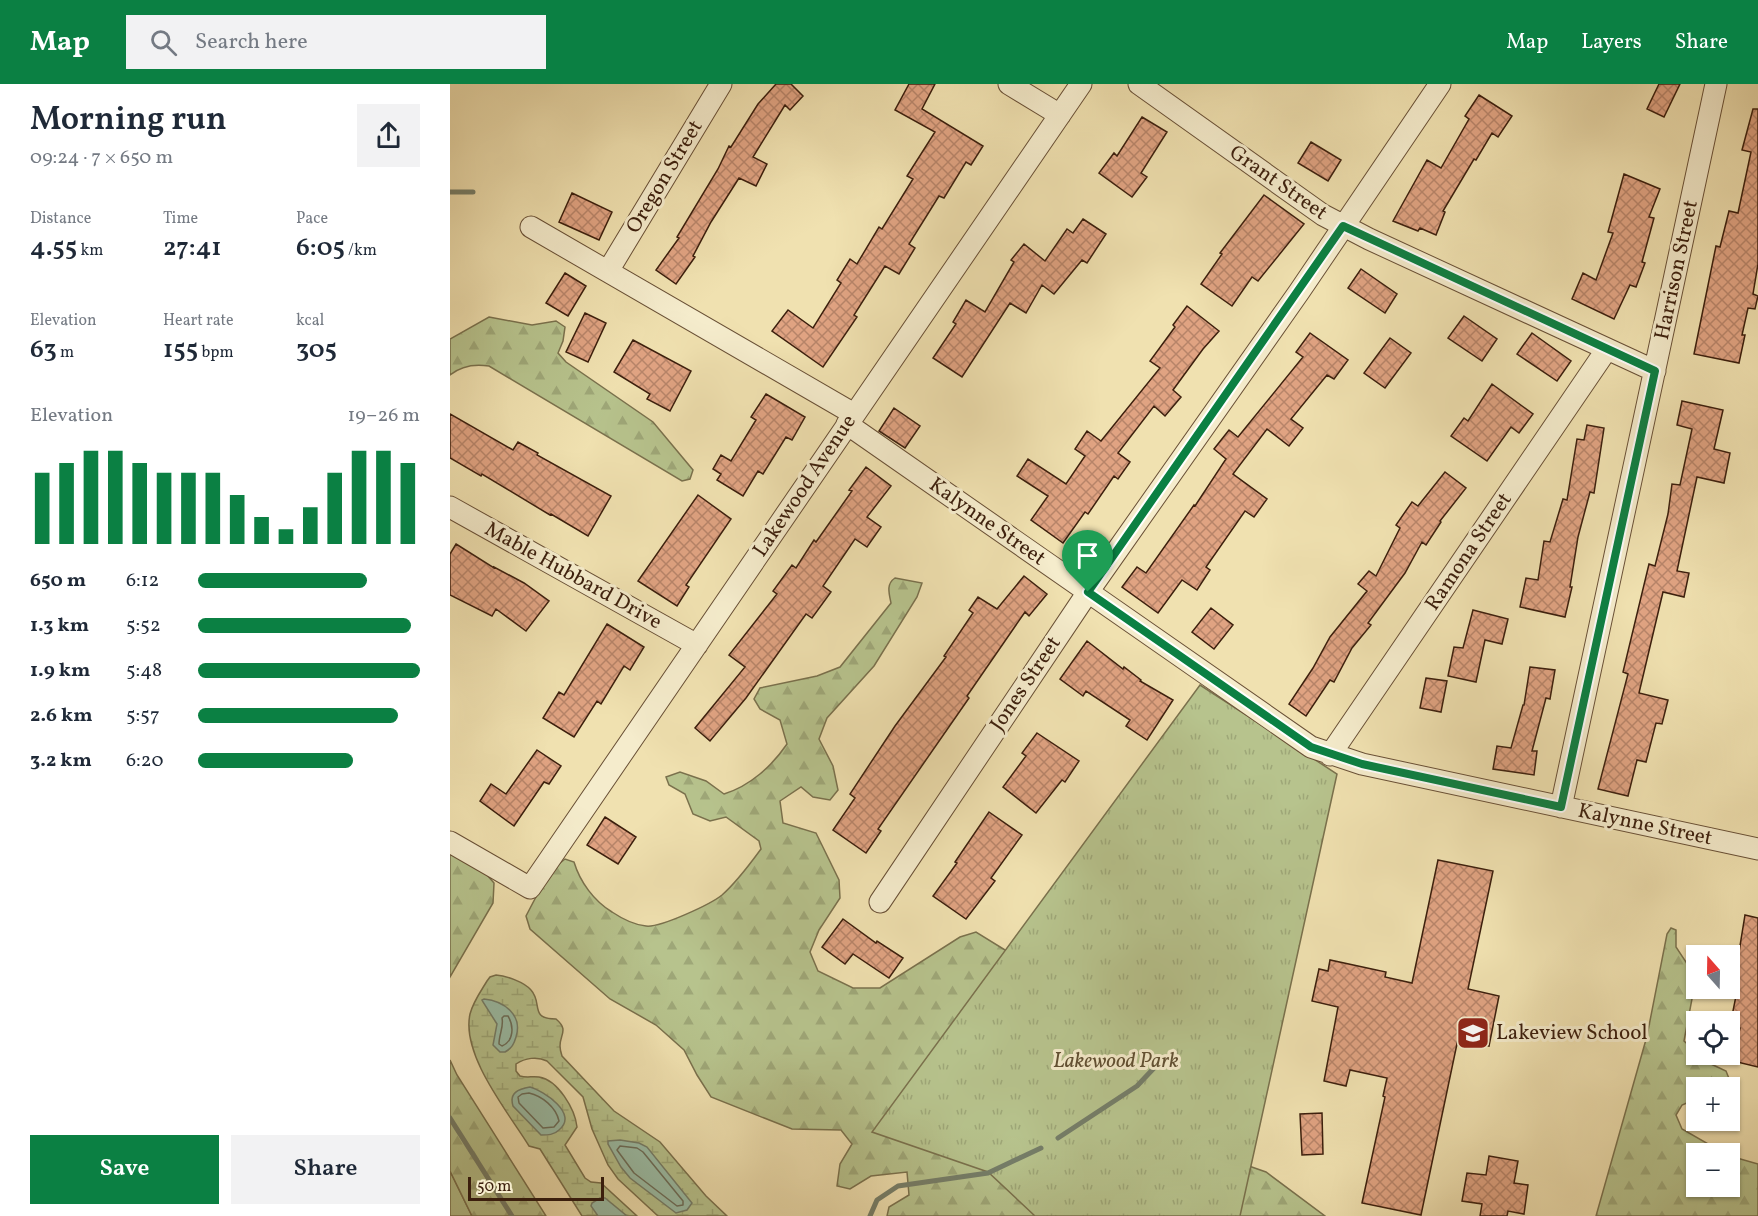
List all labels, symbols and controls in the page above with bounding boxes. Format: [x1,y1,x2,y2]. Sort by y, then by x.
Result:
search box [126,15,546,69]
text: Map [30,23,90,62]
icon: search [147,26,180,59]
text: Search here [195,27,308,58]
text: Map [1506,28,1548,57]
text: Layers [1581,28,1642,57]
text: Share [1675,28,1728,57]
text: Morning run [30,98,227,144]
button: share [357,104,420,167]
street label: Oregon Street [620,115,710,239]
street label: Grant Street [1223,138,1333,228]
text: 09:24 · 7 × 650 m [30,144,173,172]
street label: Harrison Street [1648,197,1706,343]
text: Distance [30,208,91,230]
text: Time [163,208,198,230]
text: Pace [296,208,328,230]
text: 4.55 [30,230,77,266]
text: 27:41 [163,230,222,266]
text: 6:05 [296,230,345,266]
text: km [77,240,103,262]
text: /km [345,240,377,262]
text: Elevation [30,310,97,332]
text: Heart rate [163,310,234,332]
text: kcal [296,310,324,332]
text: 63 [30,332,57,368]
text: 155 [163,332,198,368]
text: 305 [296,332,337,368]
text: m [57,342,74,364]
text: bpm [198,342,234,364]
text: Elevation [30,402,113,430]
text: 19–26 m [347,402,420,430]
street label: Lakewood Avenue [747,409,864,563]
street label: Kalynne Street [923,471,1051,573]
street label: Ramona Street [1419,487,1519,617]
street label: Mable Hubbard Drive [479,515,667,637]
pin [1062,530,1113,592]
icon: arrive [1071,539,1104,572]
text: 650 m [30,567,86,595]
text: 6:12 [126,567,159,595]
text: 1.3 km [30,612,89,640]
text: 5:52 [126,612,161,640]
street label: Jones Street [984,631,1068,737]
text: 1.9 km [30,657,90,685]
text: 5:48 [126,657,162,685]
text: 2.6 km [30,702,93,730]
text: 5:57 [126,702,160,730]
text: 3.2 km [30,747,92,775]
text: 6:20 [126,747,163,775]
street label: Kalynne Street [1575,797,1715,853]
north arrow [1686,945,1740,999]
map controls [1686,945,1740,1197]
button: locate [1686,1011,1740,1065]
school or university icon: Lakeview School [1455,1015,1491,1051]
place label: Lakeview School [1496,1019,1647,1048]
park label: Lakewood Park [1053,1047,1179,1076]
button: + [1686,1077,1740,1131]
button: Save [30,1135,219,1204]
button: Share [231,1135,420,1204]
button: − [1686,1143,1740,1197]
scale bar [468,1174,604,1202]
text: 50 m [477,1176,511,1198]

